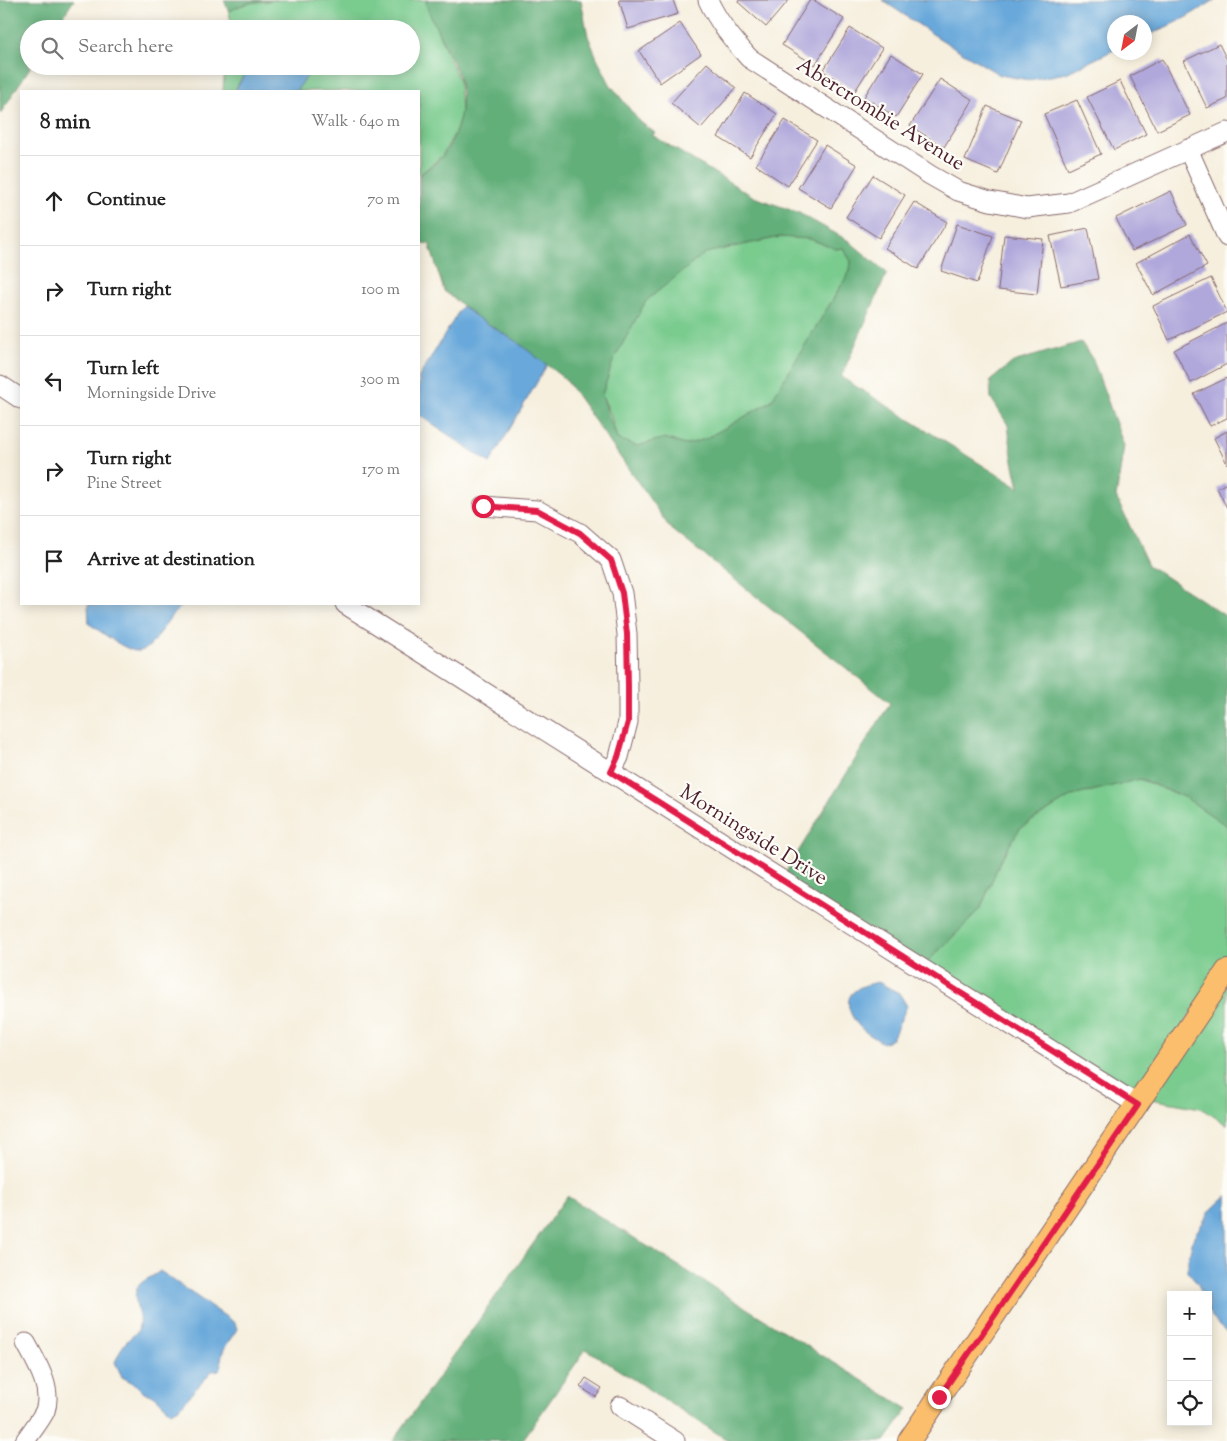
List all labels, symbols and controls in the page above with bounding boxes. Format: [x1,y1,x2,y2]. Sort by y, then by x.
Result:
north arrow [1107,15,1152,60]
search box [20,20,420,75]
icon: search [38,34,66,62]
text: Search here [78,34,173,61]
street label: Abercrombie Avenue [790,51,970,179]
text: 8 min [40,108,91,138]
text: Walk · 640 m [311,111,400,134]
icon: ahead [40,187,68,215]
text: Continue [87,187,166,214]
text: 70 m [367,189,400,212]
icon: right [40,277,68,305]
text: Turn right [87,277,171,304]
text: 100 m [361,279,400,302]
text: Turn left [87,356,159,383]
icon: left [40,367,68,395]
text: 300 m [360,369,400,392]
text: Morningside Drive [87,383,216,406]
text: Turn right [87,446,171,473]
icon: right [40,457,68,485]
text: 170 m [362,459,400,482]
text: Pine Street [87,473,162,496]
route start [472,495,495,518]
icon: arrive [40,547,68,575]
text: Arrive at destination [87,547,255,574]
street label: Morningside Drive [673,778,833,894]
map controls [1167,1291,1212,1426]
button: + [1167,1291,1212,1336]
button: − [1167,1336,1212,1381]
button: locate [1167,1381,1212,1426]
route end [928,1386,951,1409]

